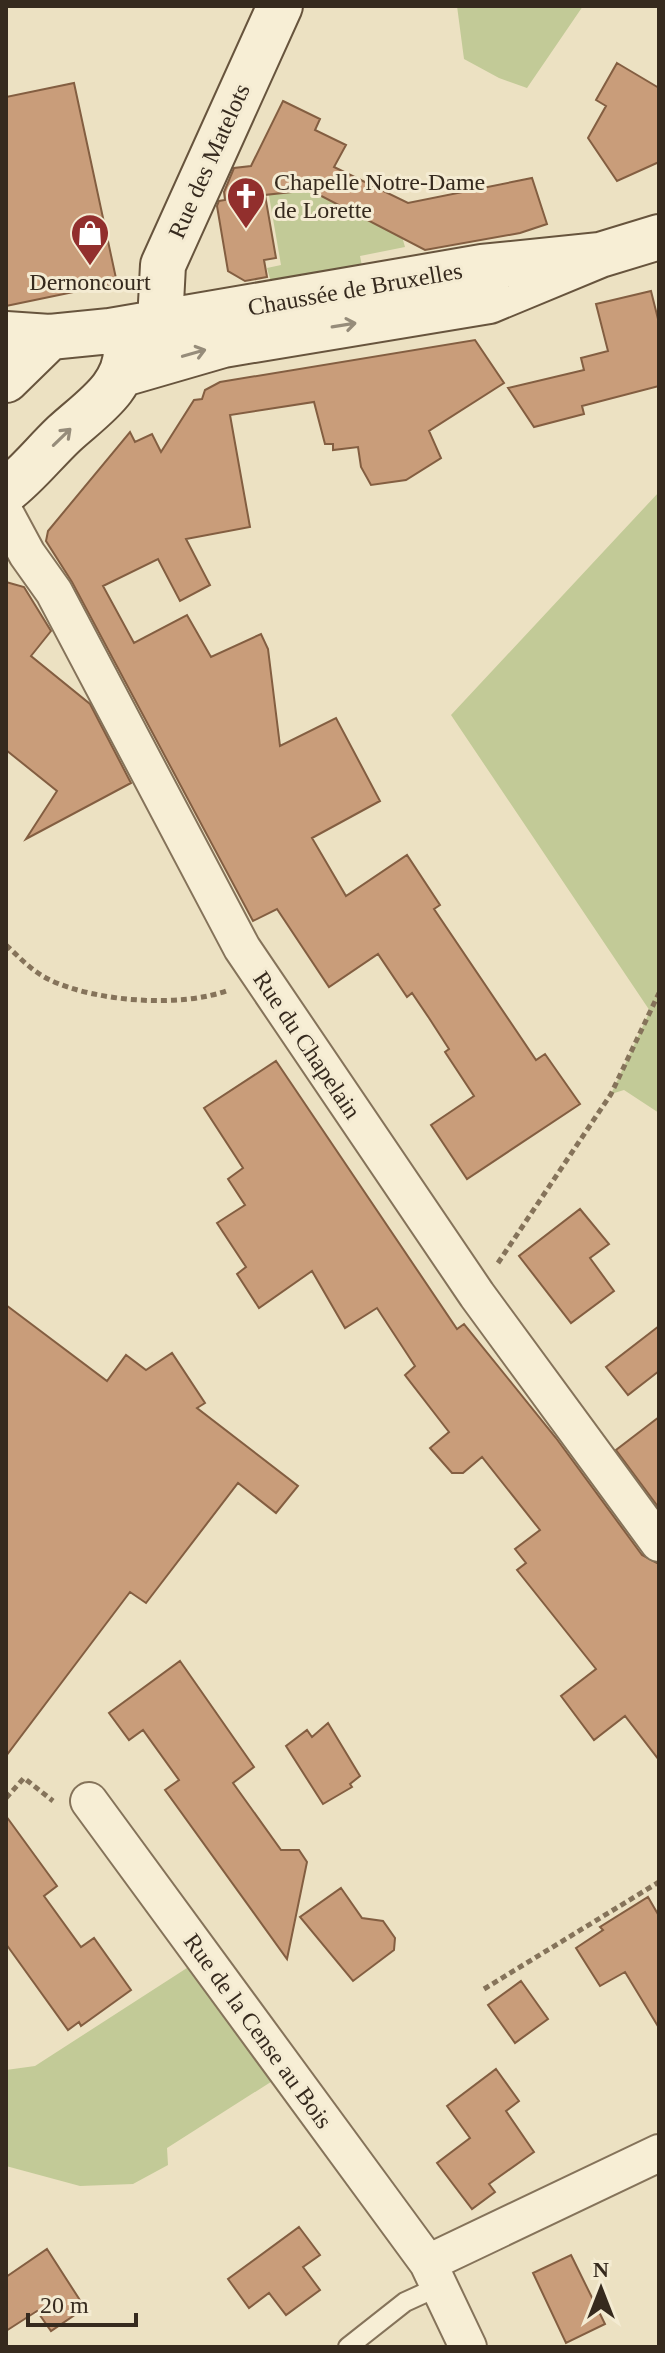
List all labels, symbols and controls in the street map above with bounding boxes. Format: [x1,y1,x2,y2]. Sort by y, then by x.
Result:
street label: Rue des Matelots [163,80,255,242]
place label: Chapelle Notre-Dame de Lorette [274,169,485,223]
church icon: Chapelle Notre-Dame de Lorette [225,175,267,230]
shop icon: Dernoncourt [69,212,111,267]
street label: Chaussée de Bruxelles [246,257,464,321]
place label: Dernoncourt [29,269,151,295]
one-way arrow [331,316,356,331]
one-way arrow [181,345,207,360]
one-way arrow [52,428,72,447]
street label: Rue du Chapelain [248,966,366,1124]
street label: Rue de la Cense au Bois [179,1929,337,2133]
north arrow [561,2249,641,2329]
text: N [593,2257,609,2282]
scale bar [28,2277,136,2327]
text: 20 m [40,2292,89,2318]

